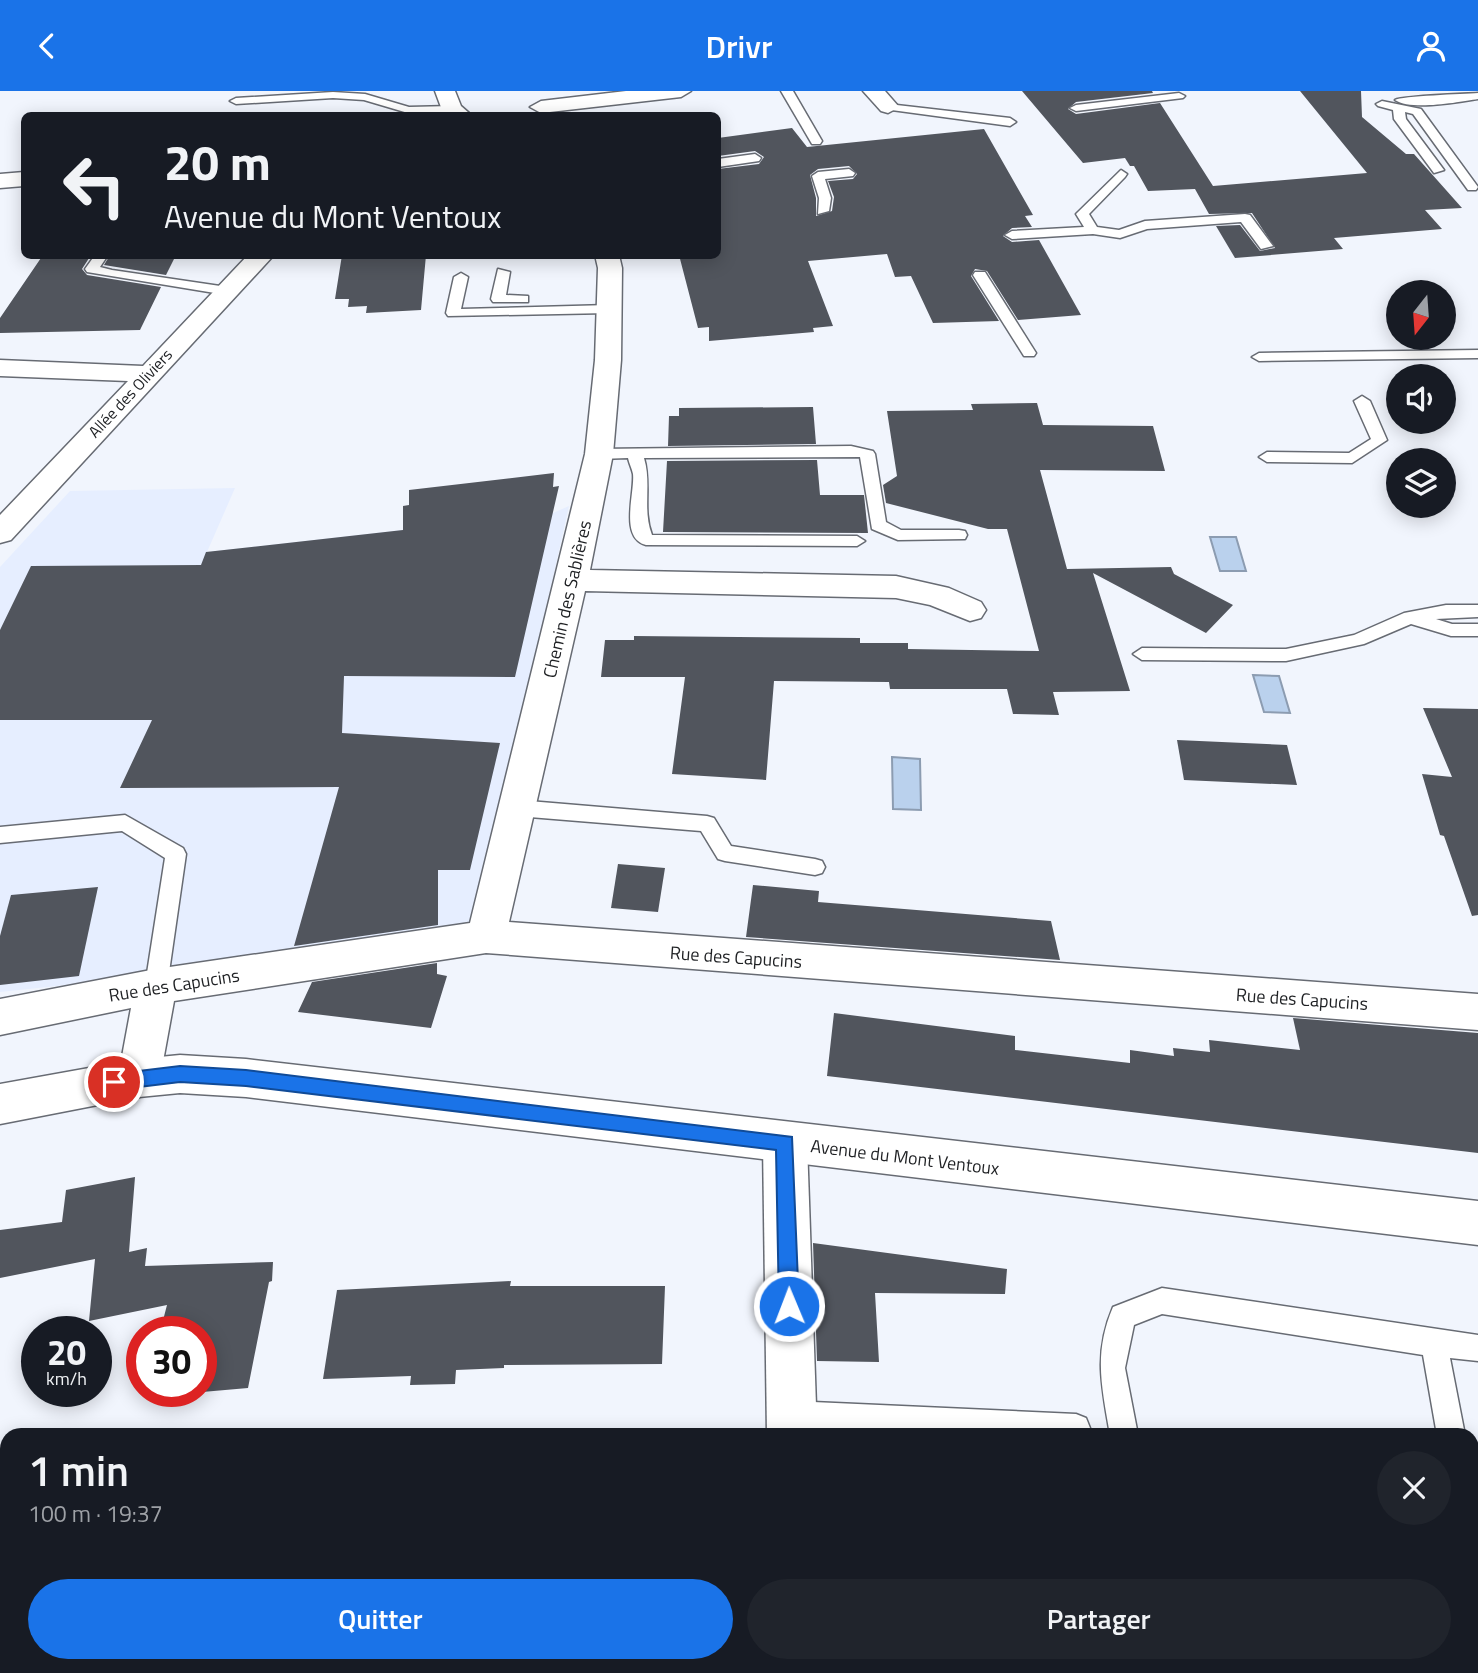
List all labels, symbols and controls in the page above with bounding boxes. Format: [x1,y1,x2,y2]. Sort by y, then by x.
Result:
text: Drivr [705,22,773,70]
icon: back [28,27,66,65]
icon: person [1412,27,1450,65]
text: 20 m [164,124,271,199]
icon: left [49,140,140,231]
text: Avenue du Mont Ventoux [164,192,502,240]
north arrow [1386,280,1456,350]
map controls [1386,280,1456,518]
street label: Allée des Oliviers [82,343,178,443]
button: sound [1386,364,1456,434]
button: layers [1386,448,1456,518]
street label: Chemin des Sablières [536,518,598,680]
street label: Rue des Capucins [669,939,803,975]
street label: Rue des Capucins [107,961,241,1009]
street label: Rue des Capucins [1235,981,1369,1017]
pin [84,1052,144,1112]
icon: arrive [95,1063,133,1101]
street label: Avenue du Mont Ventoux [809,1132,1001,1182]
position arrow [752,1269,826,1343]
speed limit sign: 30 [126,1316,217,1407]
text: 20 [47,1325,86,1379]
text: km/h [46,1365,87,1392]
text: 1 min [28,1438,129,1502]
button: close [1377,1451,1451,1525]
text: 100 m · 19:37 [28,1496,163,1531]
button: Quitter [28,1579,733,1659]
button: Partager [747,1579,1451,1659]

